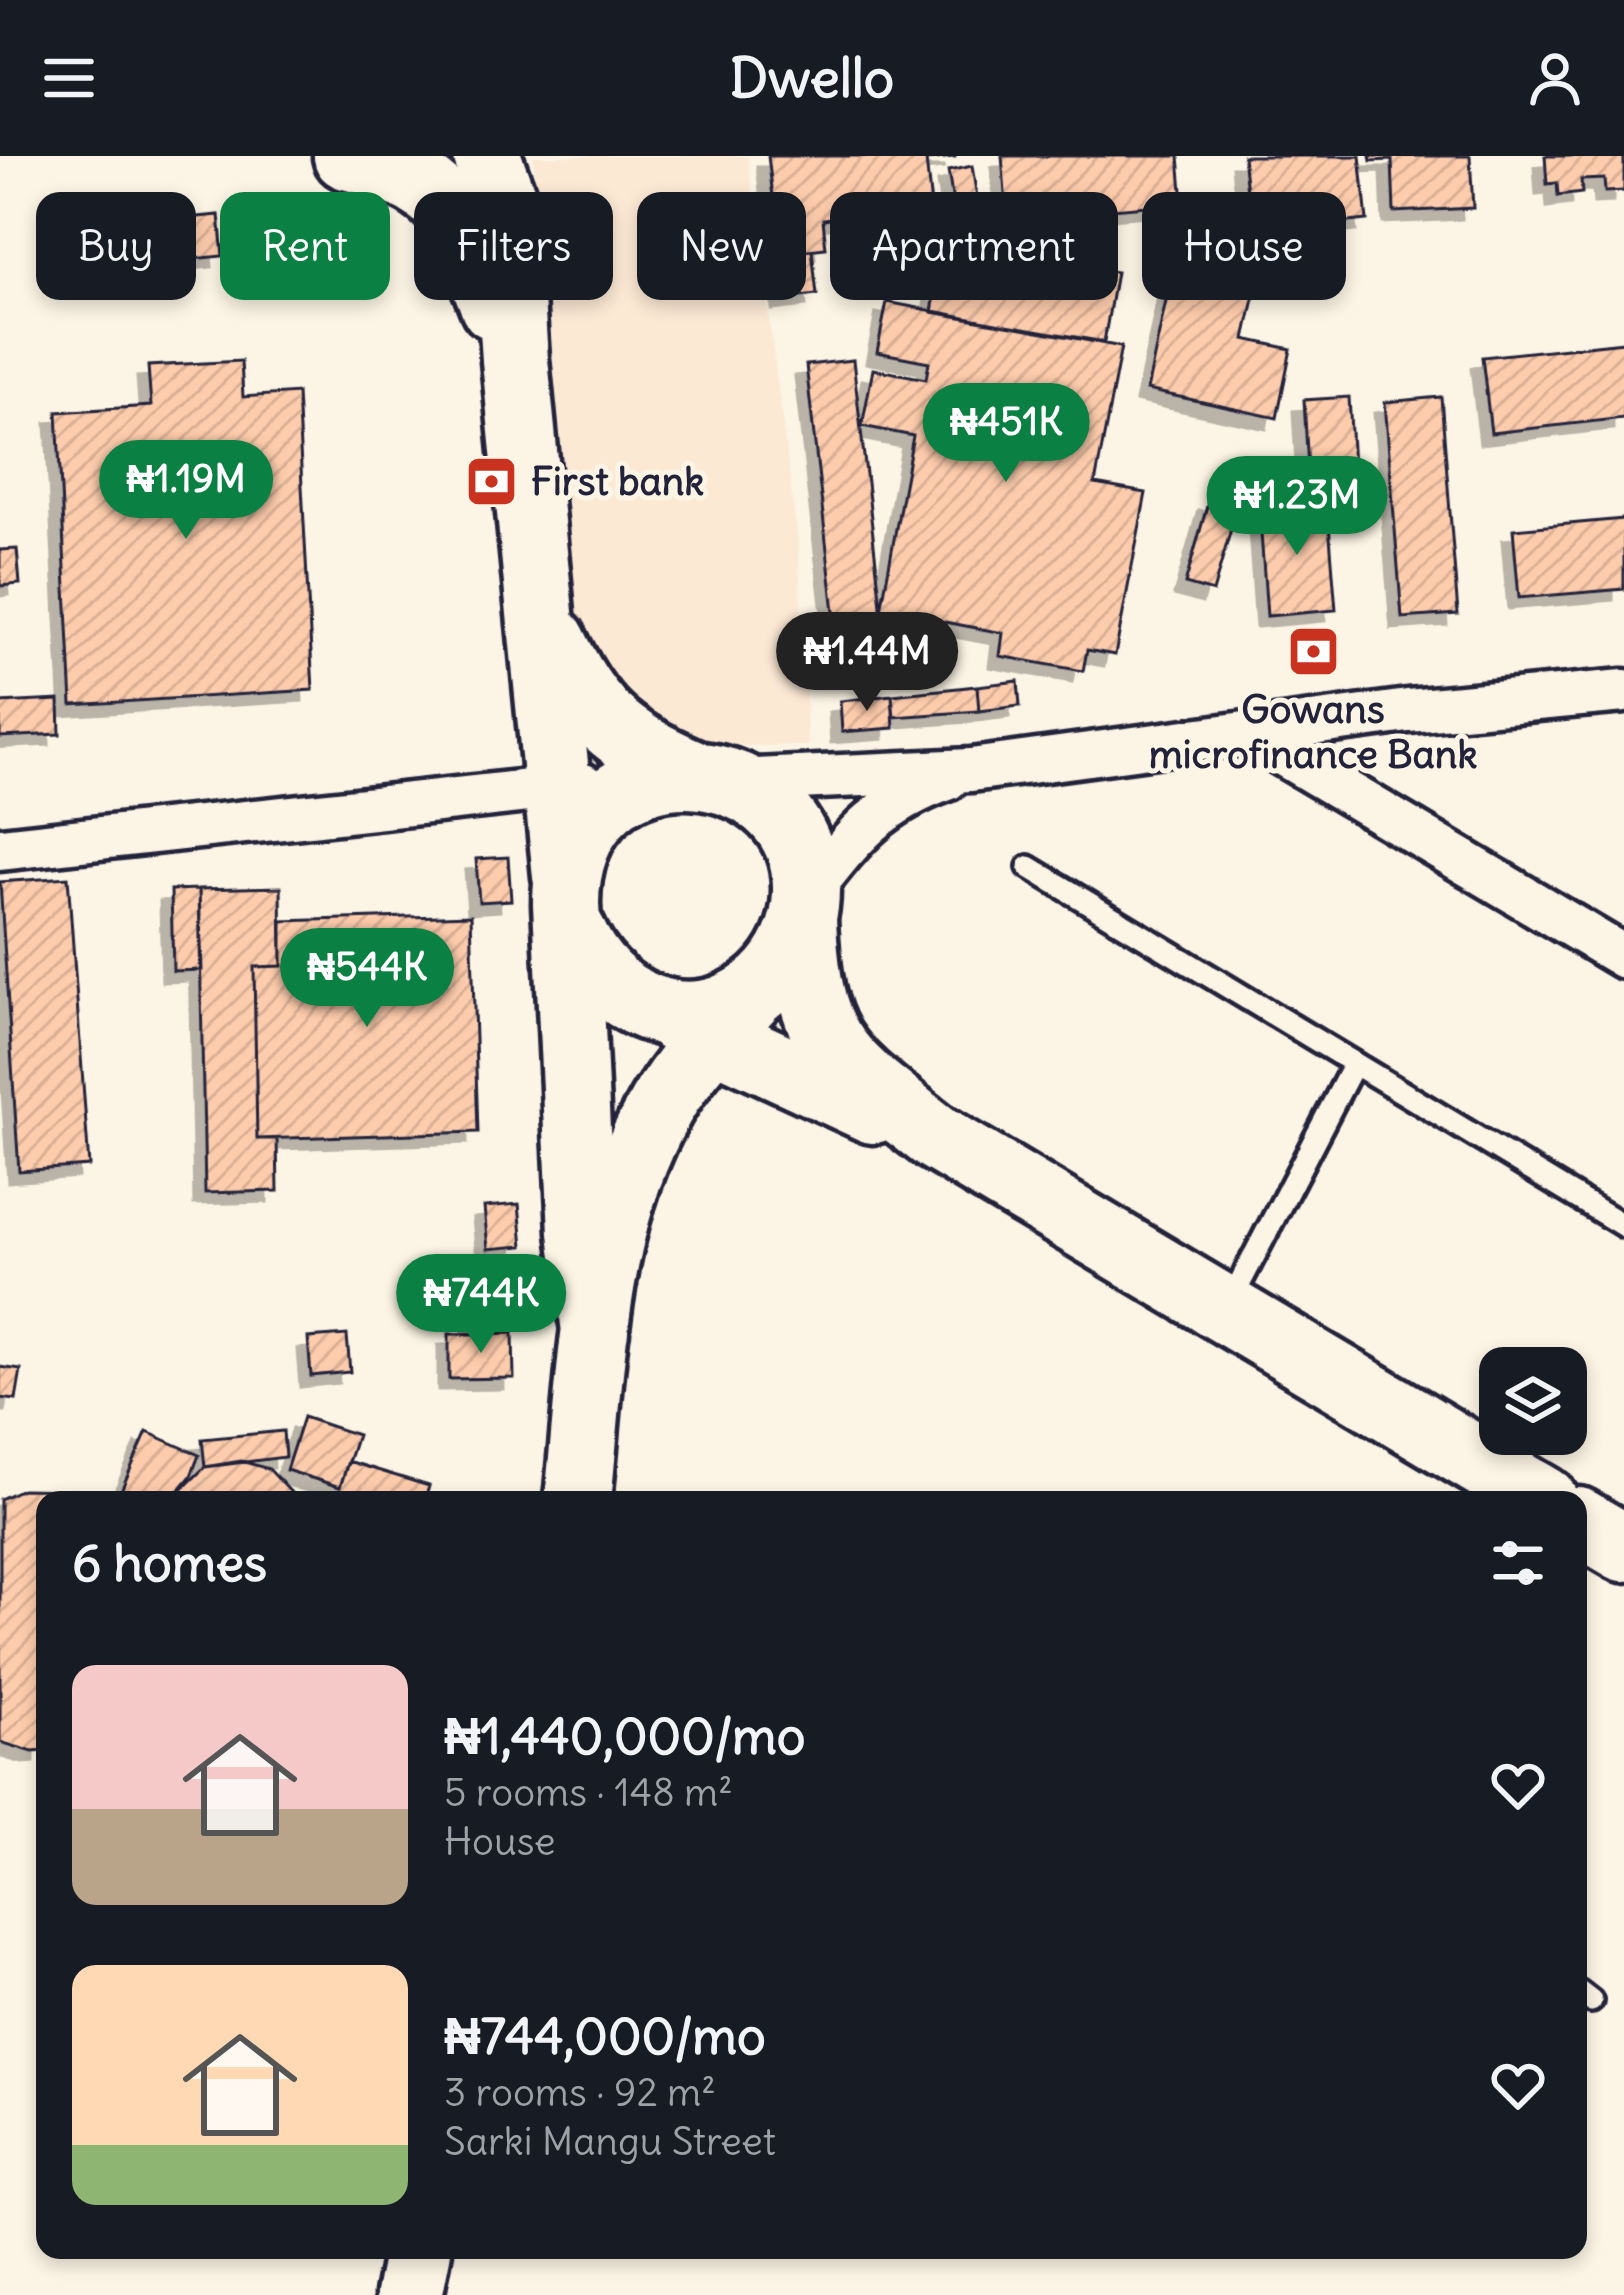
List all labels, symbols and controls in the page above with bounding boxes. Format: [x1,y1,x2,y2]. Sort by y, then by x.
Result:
text: Dwello [730,44,894,112]
icon: menu [36,45,102,111]
icon: person [1522,45,1588,111]
chip: Buy [36,192,196,300]
chip: Rent [220,192,390,300]
chip: Filters [414,192,613,300]
chip: New [637,192,806,300]
chip: Apartment [830,192,1118,300]
chip: House [1142,192,1346,300]
pin: ₦451K [922,383,1090,485]
text: ₦451K [950,397,1062,446]
pin: ₦1.19M [88,440,284,542]
bank icon: First bank [464,453,520,509]
text: ₦1.19M [126,454,246,503]
pin: ₦1.23M [1199,456,1395,558]
place label: First bank [531,457,704,506]
text: ₦1.23M [1234,470,1360,519]
pin: ₦1.44M [769,612,965,714]
bank icon: Gowans microfinance Bank [1285,624,1341,680]
text: ₦1.44M [803,626,931,675]
place label: Gowans microfinance Bank [1149,685,1477,779]
pin: ₦544K [283,928,451,1030]
text: ₦544K [307,942,427,991]
pin: ₦744K [397,1254,565,1356]
text: ₦744K [423,1268,539,1317]
map controls [1479,1347,1587,1455]
button: layers [1479,1347,1587,1455]
icon: filters [1485,1530,1551,1596]
text: 6 homes [72,1531,267,1595]
text: ₦1,440,000/mo [444,1704,805,1768]
icon: home [168,1713,312,1857]
icon: heart [1485,1752,1551,1818]
text: 5 rooms · 148 m² [444,1768,733,1817]
text: House [444,1817,555,1866]
text: ₦744,000/mo [444,2004,766,2068]
icon: home [168,2013,312,2157]
icon: heart [1485,2052,1551,2118]
text: 3 rooms · 92 m² [444,2068,716,2117]
text: Sarki Mangu Street [444,2117,776,2166]

